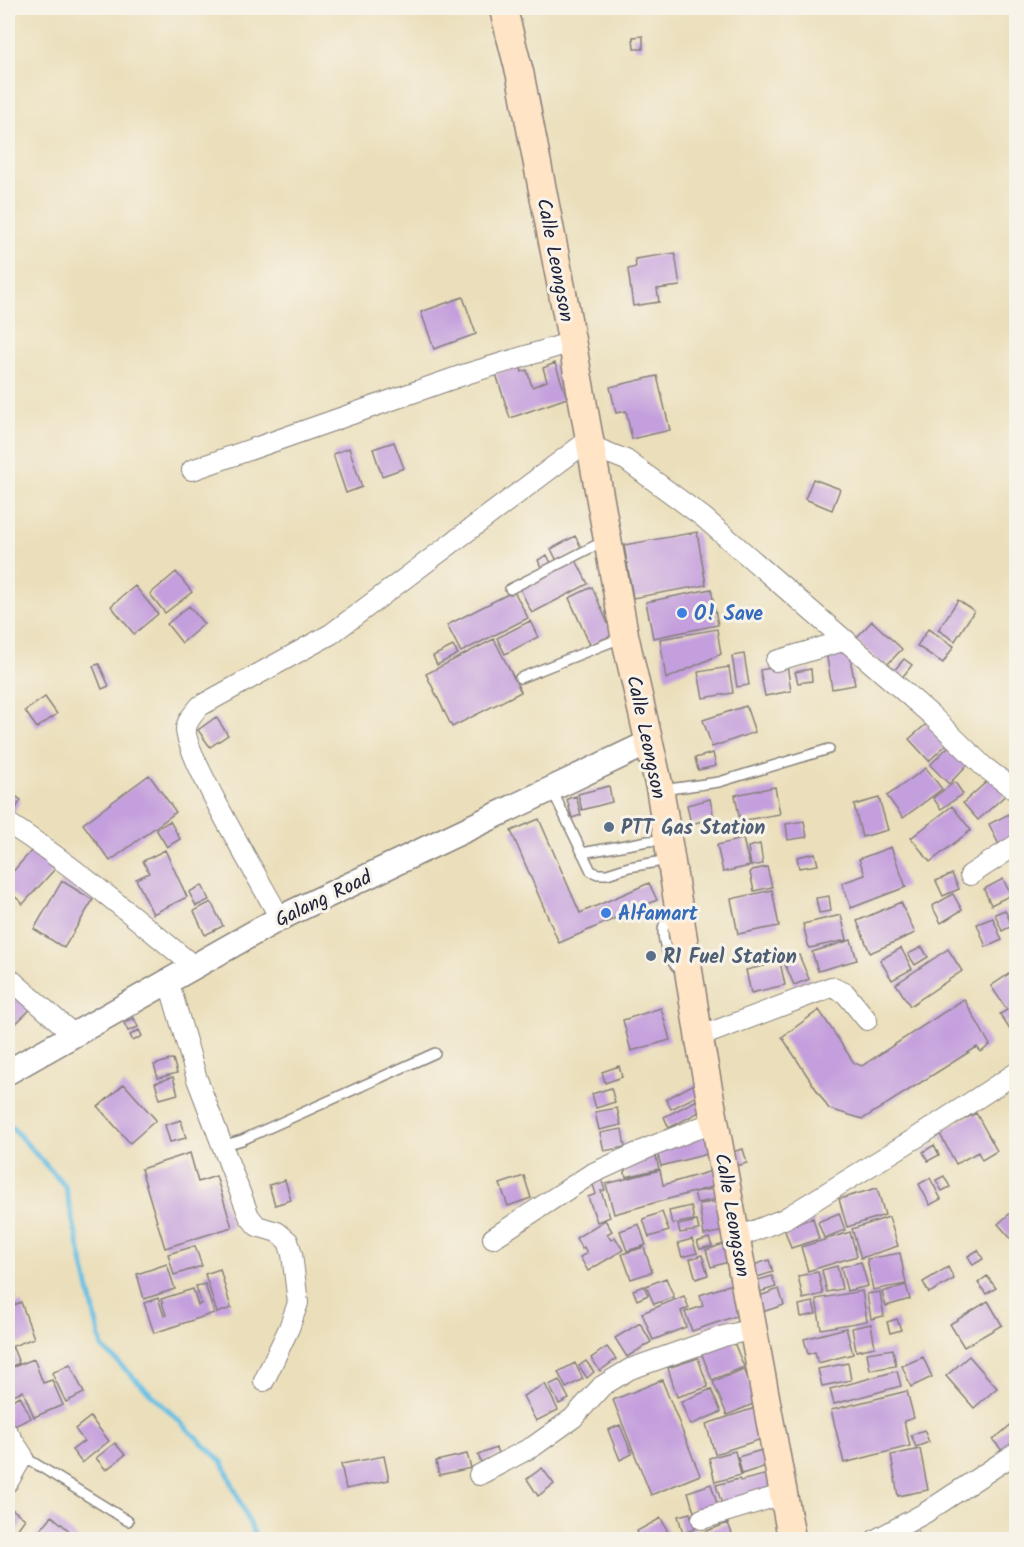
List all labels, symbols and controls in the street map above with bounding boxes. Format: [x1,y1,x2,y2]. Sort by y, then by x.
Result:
street label: Calle Leongson [526,196,582,325]
place label: O! Save [694,599,763,631]
marker: O! Save [675,606,689,620]
street label: Calle Leongson [616,673,674,802]
place label: PTT Gas Station [621,813,765,845]
marker: PTT Gas Station [602,820,616,834]
street label: Galang Road [270,862,379,937]
place label: Alfamart [618,899,699,931]
marker: Alfamart [599,906,613,920]
place label: R1 Fuel Station [663,942,797,974]
marker: R1 Fuel Station [644,949,658,963]
street label: Calle Leongson [704,1151,758,1280]

